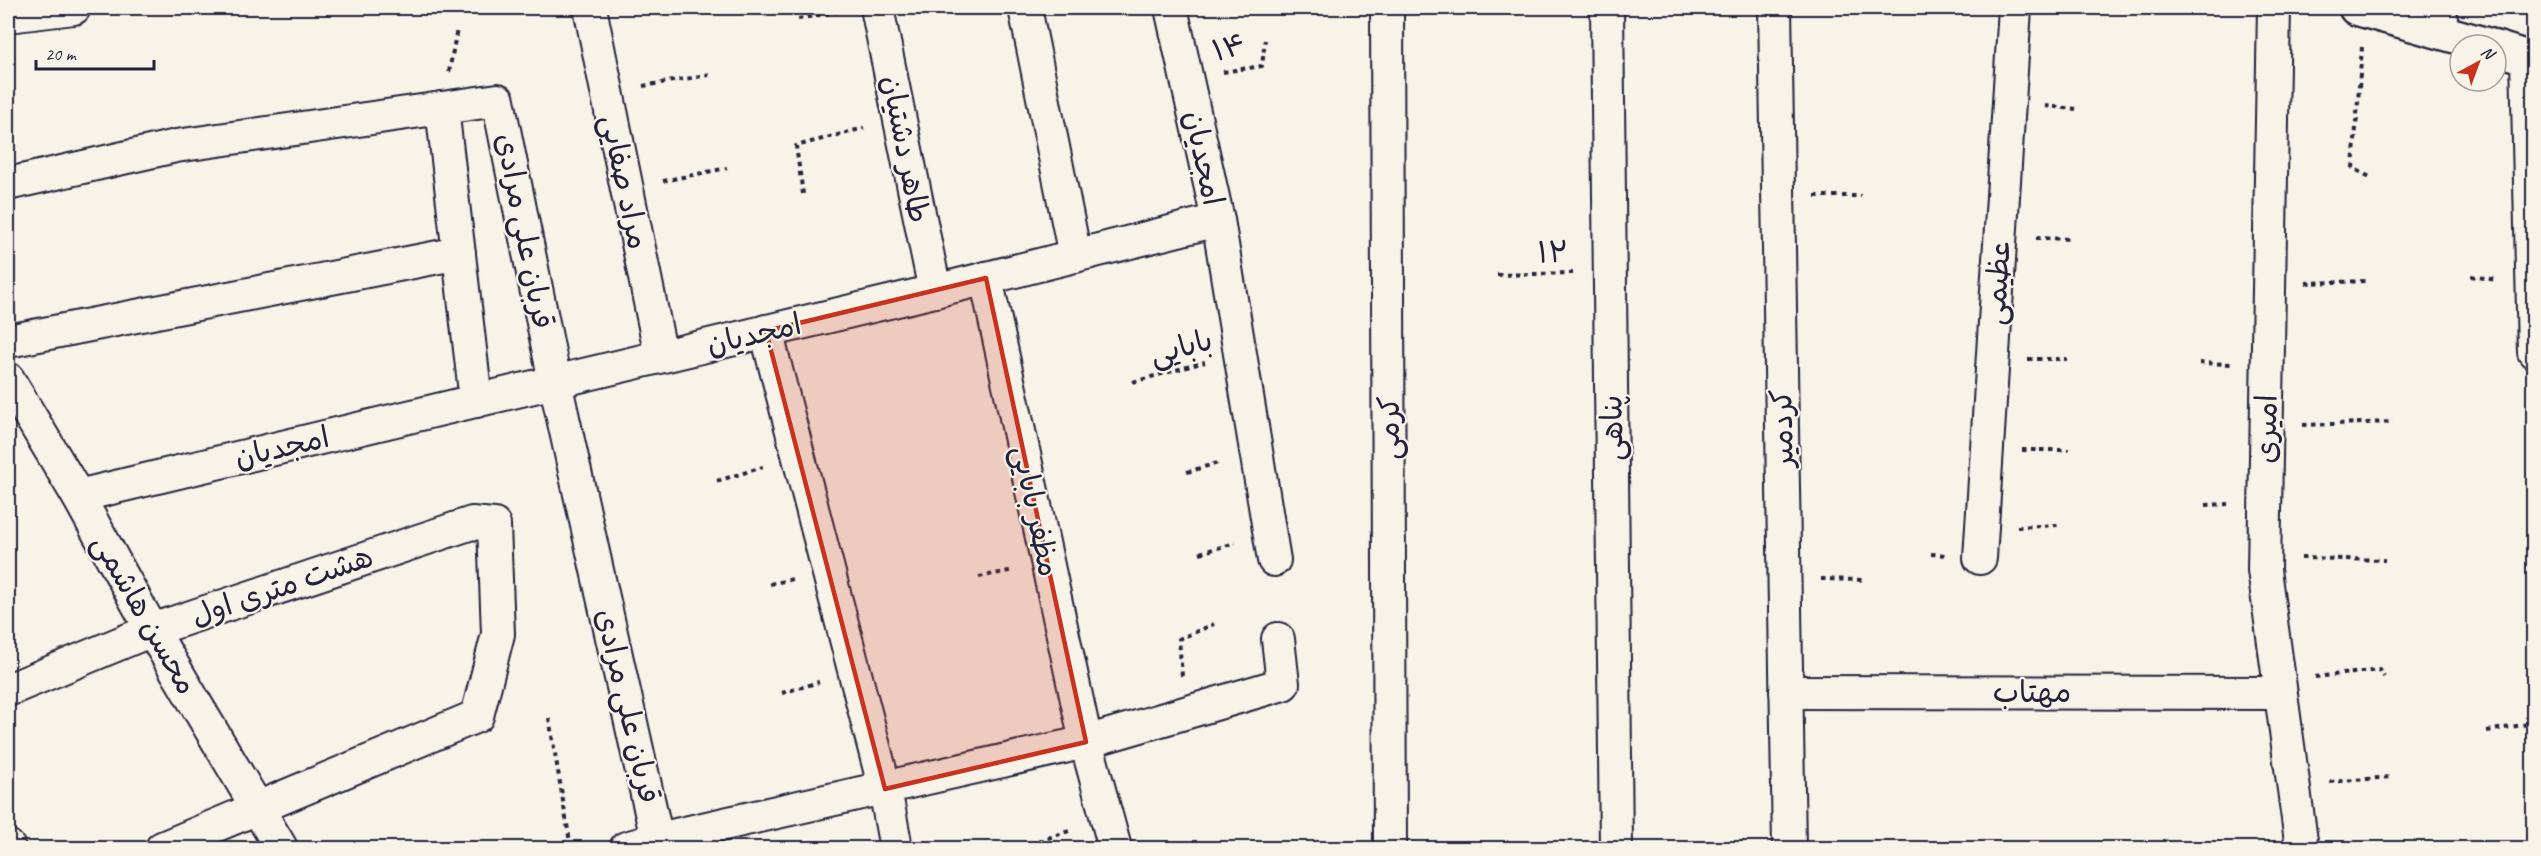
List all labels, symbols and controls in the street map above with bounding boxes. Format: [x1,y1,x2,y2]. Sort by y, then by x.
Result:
street label: ۱۴ [1208,24,1250,70]
scale bar [36,33,154,71]
north arrow [2448,33,2508,93]
text: N [2477,42,2500,65]
text: 20 m [45,43,78,65]
street label: طاهر دشتیان [873,72,939,226]
street label: امجدیان [1175,107,1233,209]
street label: مراد صفایی [592,111,658,253]
street label: قربان علی مرادی [487,130,563,332]
street label: ۱۲ [1537,233,1569,271]
street label: عظیمی [1975,240,2019,326]
street label: امجدیان [703,305,805,363]
street label: بابایی [1145,320,1217,374]
street label: کردمیر [1762,389,1802,470]
street label: امیری [2246,394,2286,464]
street label: پناهی [1592,395,1632,461]
street label: کرمی [1370,396,1408,460]
street label: امجدیان [231,418,333,476]
street label: مظفر بابایی [1004,442,1068,580]
street label: محسن هاشمی [84,527,206,701]
street label: هشت متری اول [186,537,378,635]
street label: قربان علی مرادی [587,605,669,807]
street label: مهتاب [1993,673,2071,711]

